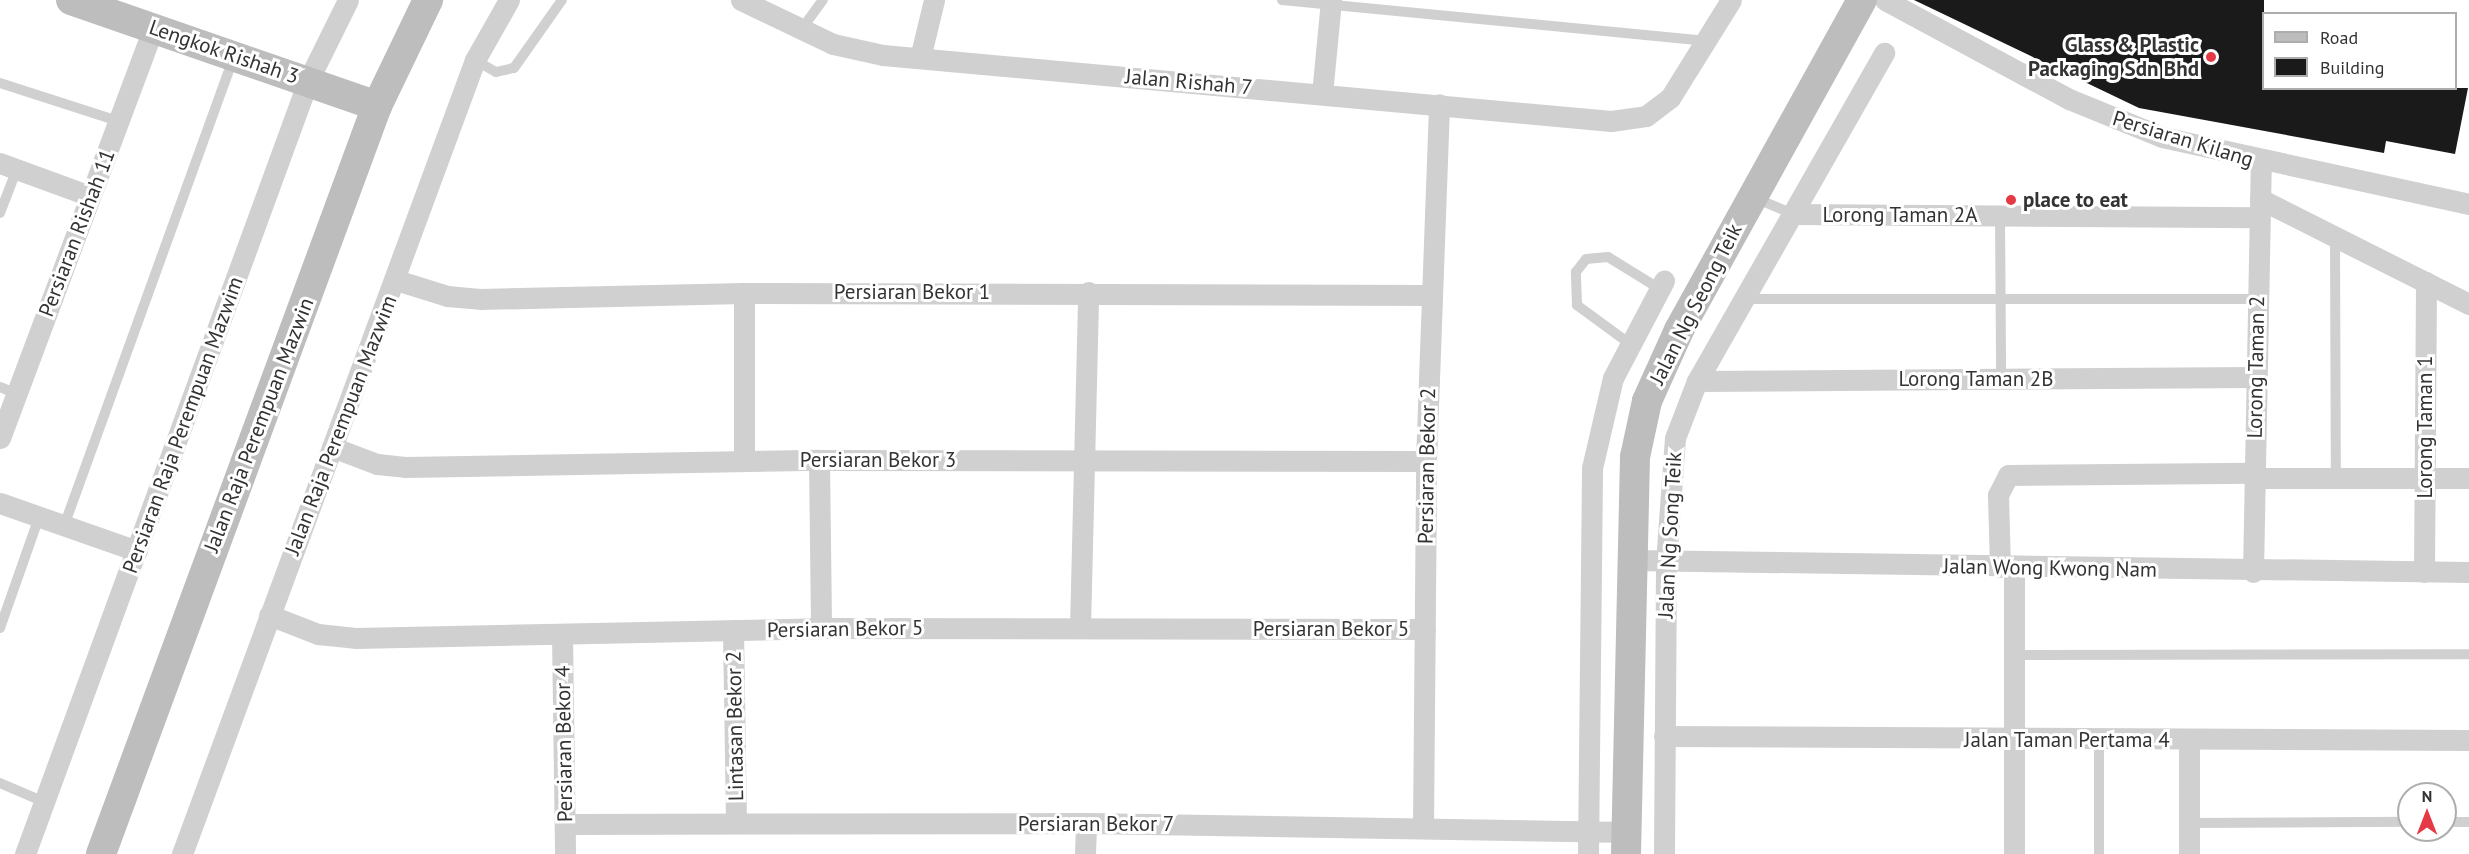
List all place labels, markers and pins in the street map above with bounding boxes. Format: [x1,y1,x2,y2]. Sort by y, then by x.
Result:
place label: Glass & Plastic Packaging Sdn Bhd [2028,32,2199,82]
marker: Glass & Plastic Packaging Sdn Bhd [2204,50,2218,64]
place label: place to eat [2023,187,2128,213]
marker: place to eat [2004,193,2018,207]

